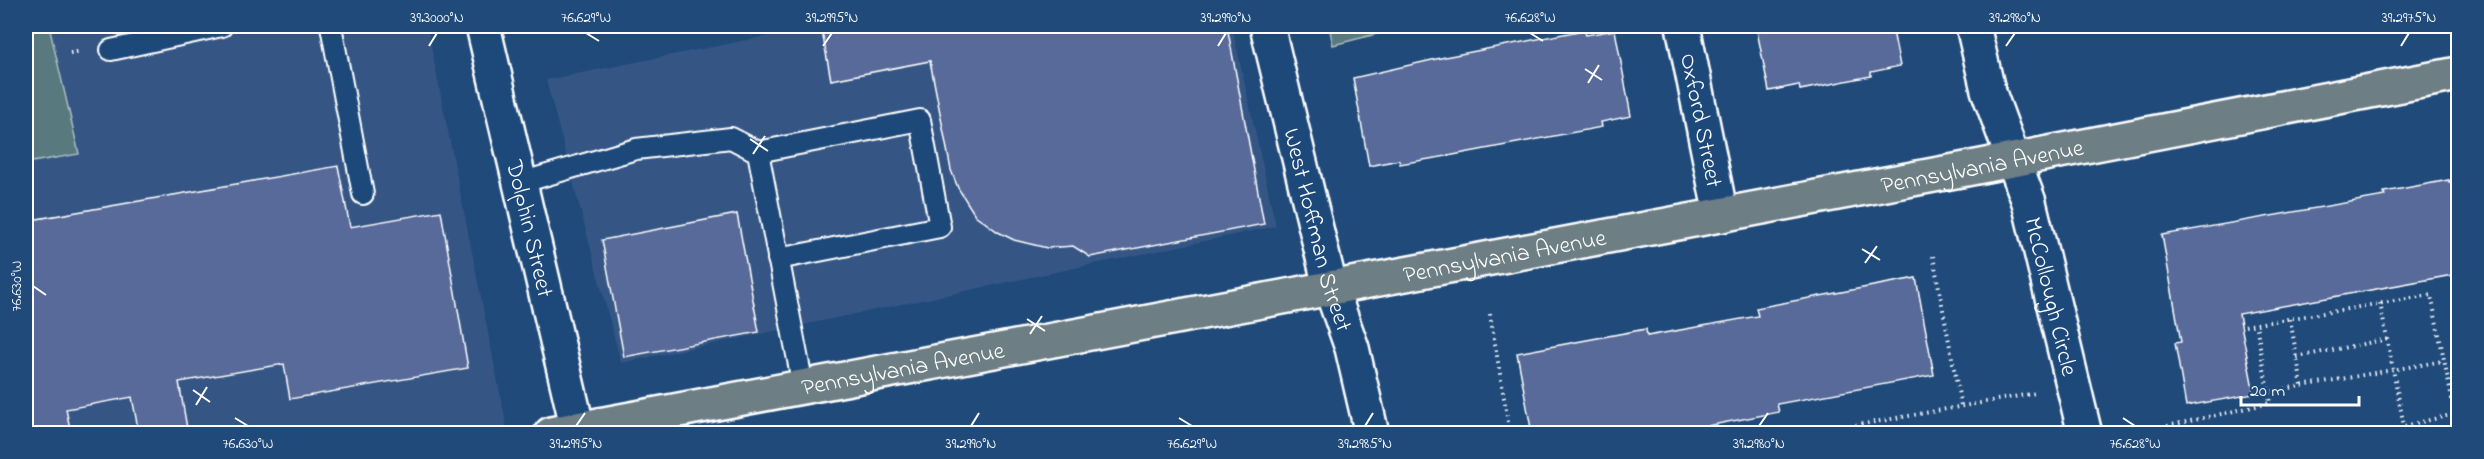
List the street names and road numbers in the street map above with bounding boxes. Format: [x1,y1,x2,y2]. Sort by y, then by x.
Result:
street label: Oxford Street [1669,50,1730,191]
street label: West Hoffman Street [1272,125,1360,337]
street label: Pennsylvania Avenue [1878,132,2087,205]
street label: Dolphin Street [495,156,561,301]
street label: McCollough Circle [2013,214,2085,380]
street label: Pennsylvania Avenue [1401,222,1609,294]
street label: Pennsylvania Avenue [799,334,1008,407]

